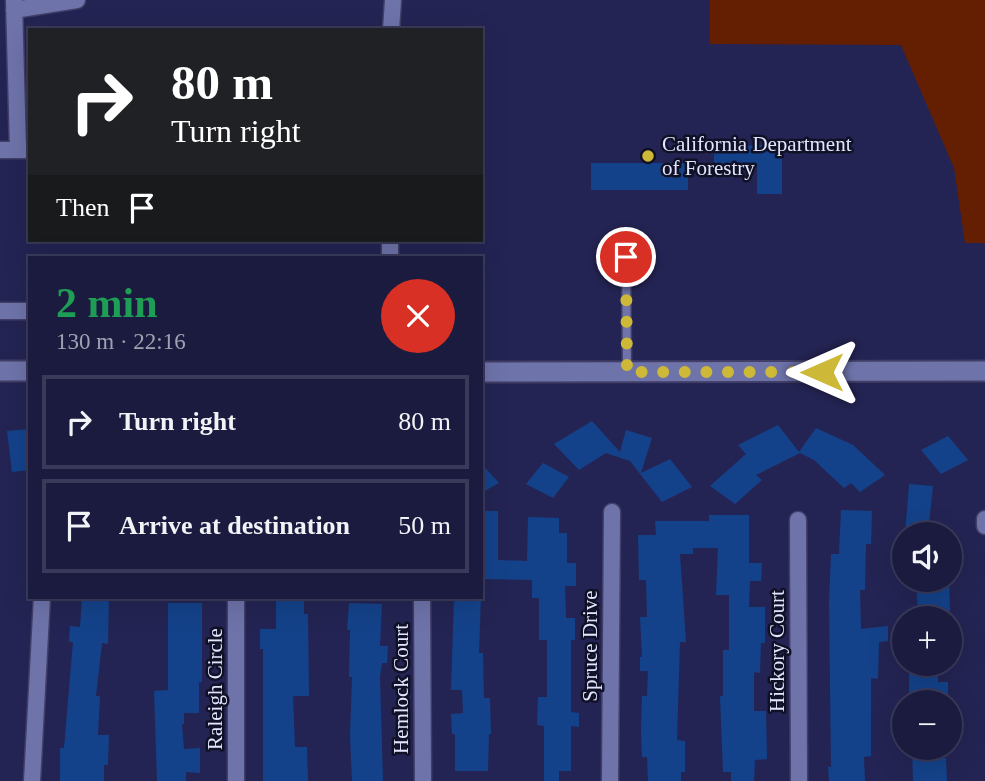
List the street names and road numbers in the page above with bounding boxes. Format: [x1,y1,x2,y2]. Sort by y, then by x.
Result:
street label: Spruce Drive [578,590,602,702]
street label: Hickory Court [765,590,789,712]
street label: Hemlock Court [389,624,413,754]
street label: Raleigh Circle [203,628,227,750]

